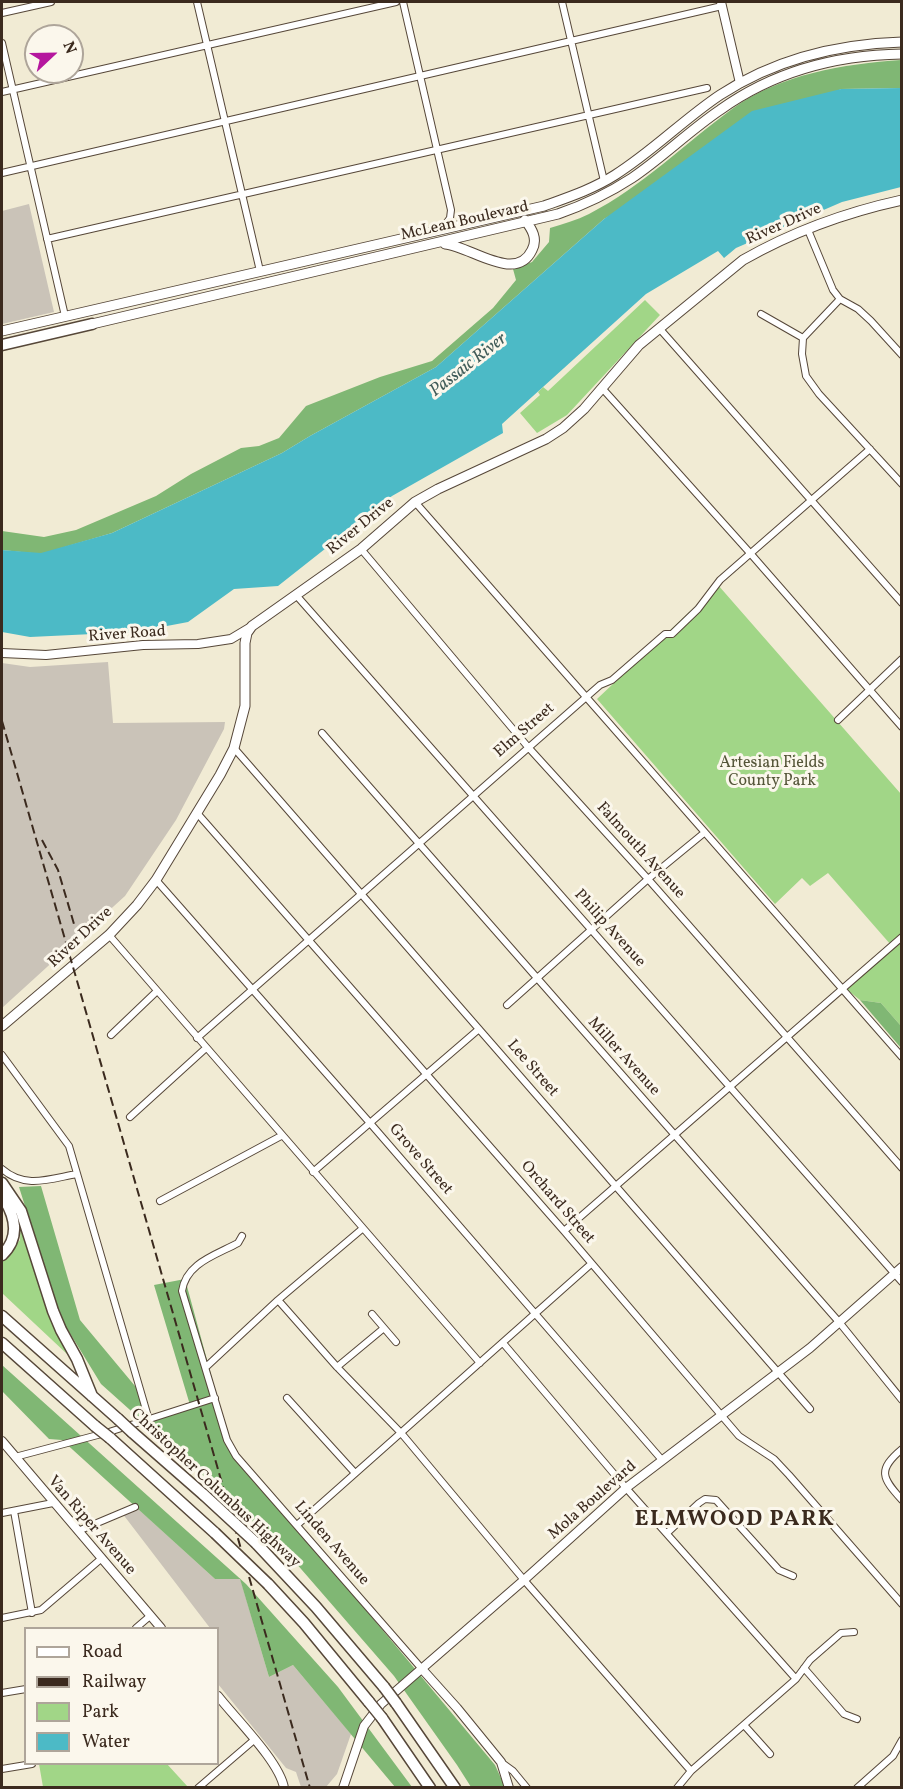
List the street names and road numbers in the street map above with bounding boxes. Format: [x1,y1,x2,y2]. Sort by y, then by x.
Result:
street label: McLean Boulevard [399,198,531,246]
street label: River Drive [743,200,825,250]
street label: River Drive [324,494,398,560]
street label: River Road [88,623,166,647]
street label: Elm Street [491,700,559,762]
street label: Falmouth Avenue [592,799,688,903]
street label: Philip Avenue [569,886,649,972]
street label: River Drive [45,903,117,973]
street label: Miller Avenue [583,1014,663,1100]
street label: Lee Street [502,1037,562,1101]
street label: Grove Street [384,1121,456,1199]
street label: Orchard Street [516,1158,598,1248]
street label: Christopher Columbus Highway [126,1405,304,1573]
street label: Mola Boulevard [545,1457,641,1545]
street label: Van Riper Avenue [43,1473,139,1579]
street label: Linden Avenue [289,1498,373,1590]

